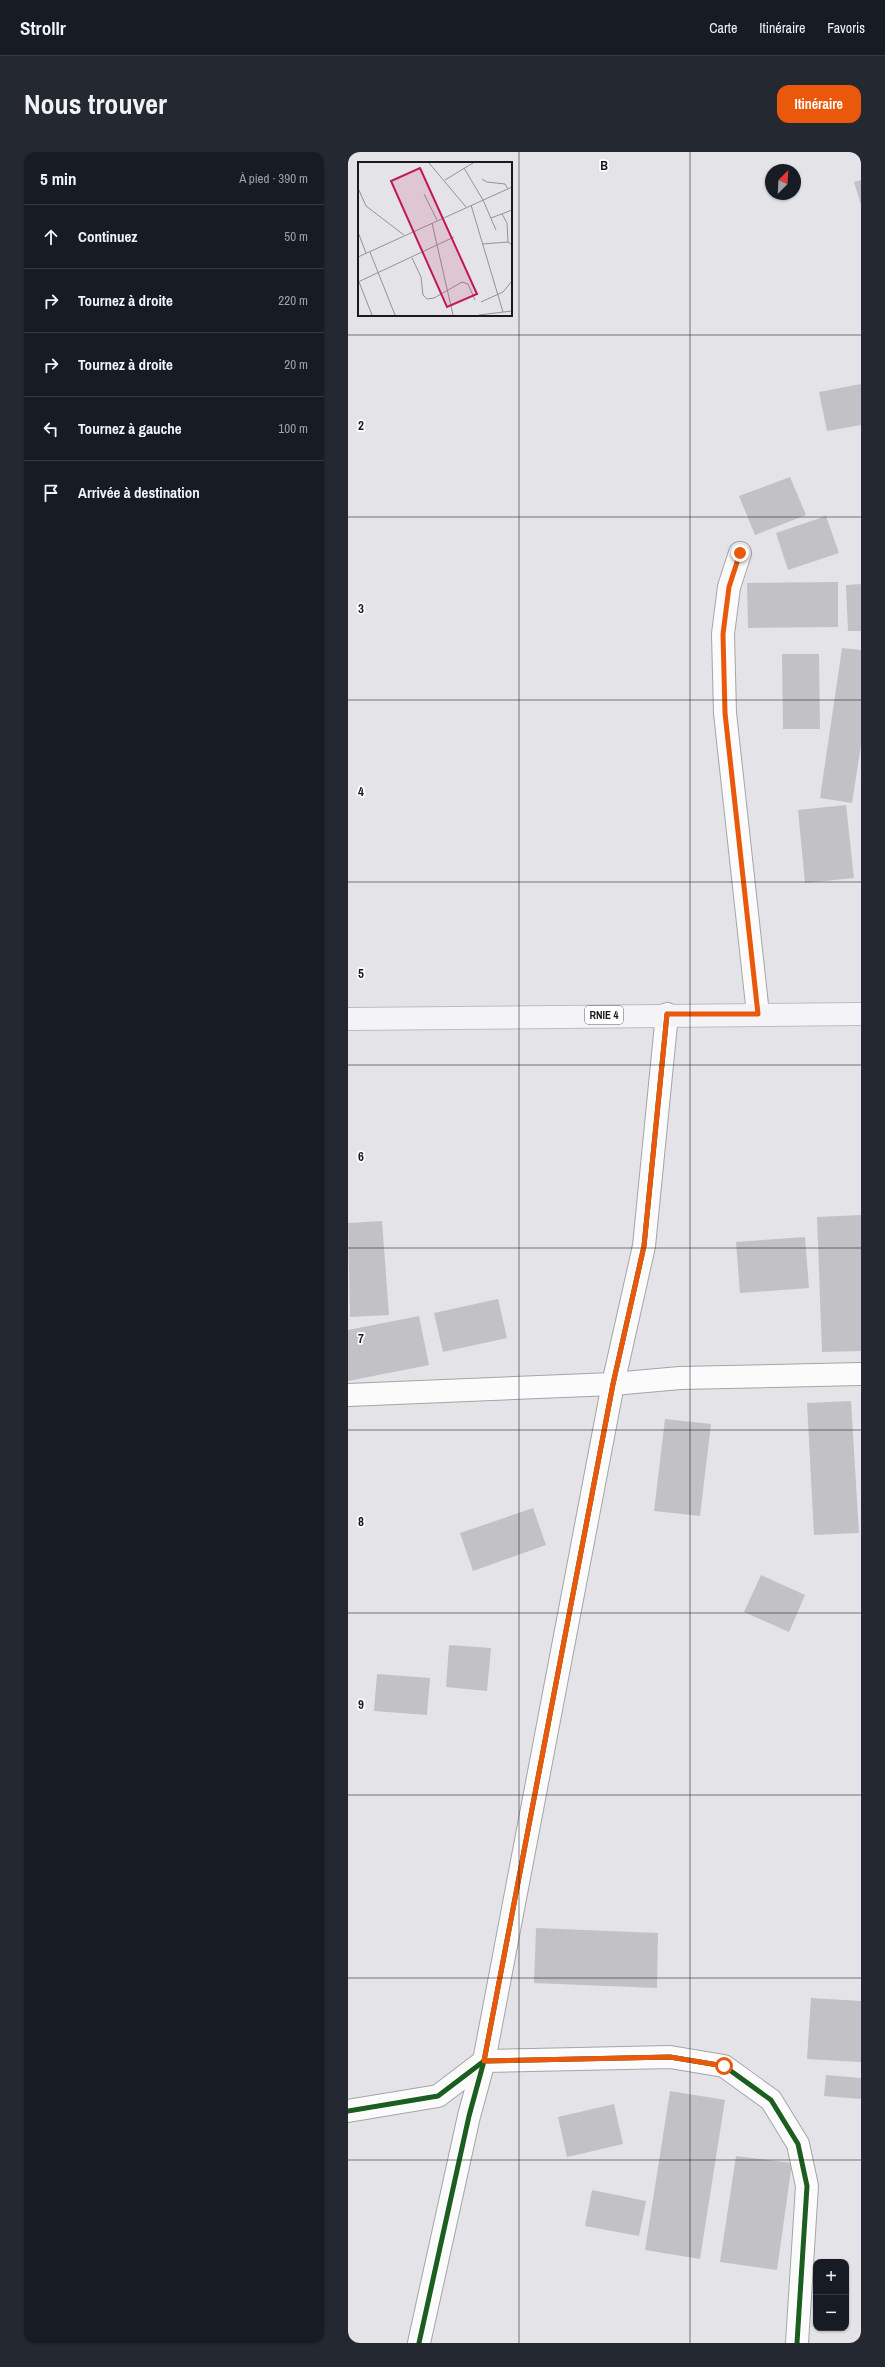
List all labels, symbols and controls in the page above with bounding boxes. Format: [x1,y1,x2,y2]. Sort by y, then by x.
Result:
text: Strollr [20,15,66,41]
text: Carte [709,19,737,37]
text: Itinéraire [759,19,805,37]
text: Favoris [827,19,865,37]
text: Nous trouver [24,85,167,123]
button: Itinéraire [777,85,861,123]
text: B [600,157,608,174]
inset map [358,162,512,316]
north arrow [765,164,801,200]
text: 5 min [40,167,76,190]
text: À pied · 390 m [239,170,308,187]
icon: ahead [40,226,62,248]
text: Continuez [78,226,137,247]
text: 50 m [284,228,308,245]
icon: right [40,290,62,312]
text: Tournez à droite [78,290,173,311]
text: 220 m [278,292,308,309]
icon: right [40,354,62,376]
text: Tournez à droite [78,354,173,375]
text: 20 m [284,356,308,373]
text: 2 [358,417,364,434]
icon: left [40,418,62,440]
text: Tournez à gauche [78,418,182,439]
text: 100 m [278,420,308,437]
icon: arrive [40,482,62,504]
text: Arrivée à destination [78,482,200,503]
route end [731,544,749,562]
text: 3 [358,600,364,617]
text: 4 [358,783,364,800]
text: 5 [358,965,364,982]
road number: RNIE 4 [585,1006,623,1024]
text: 6 [358,1148,364,1165]
text: 7 [358,1330,364,1347]
text: 8 [358,1513,364,1530]
text: 9 [358,1696,364,1713]
route start [715,2057,733,2075]
map controls [813,2259,849,2331]
button: + [813,2259,849,2295]
button: − [813,2295,849,2331]

